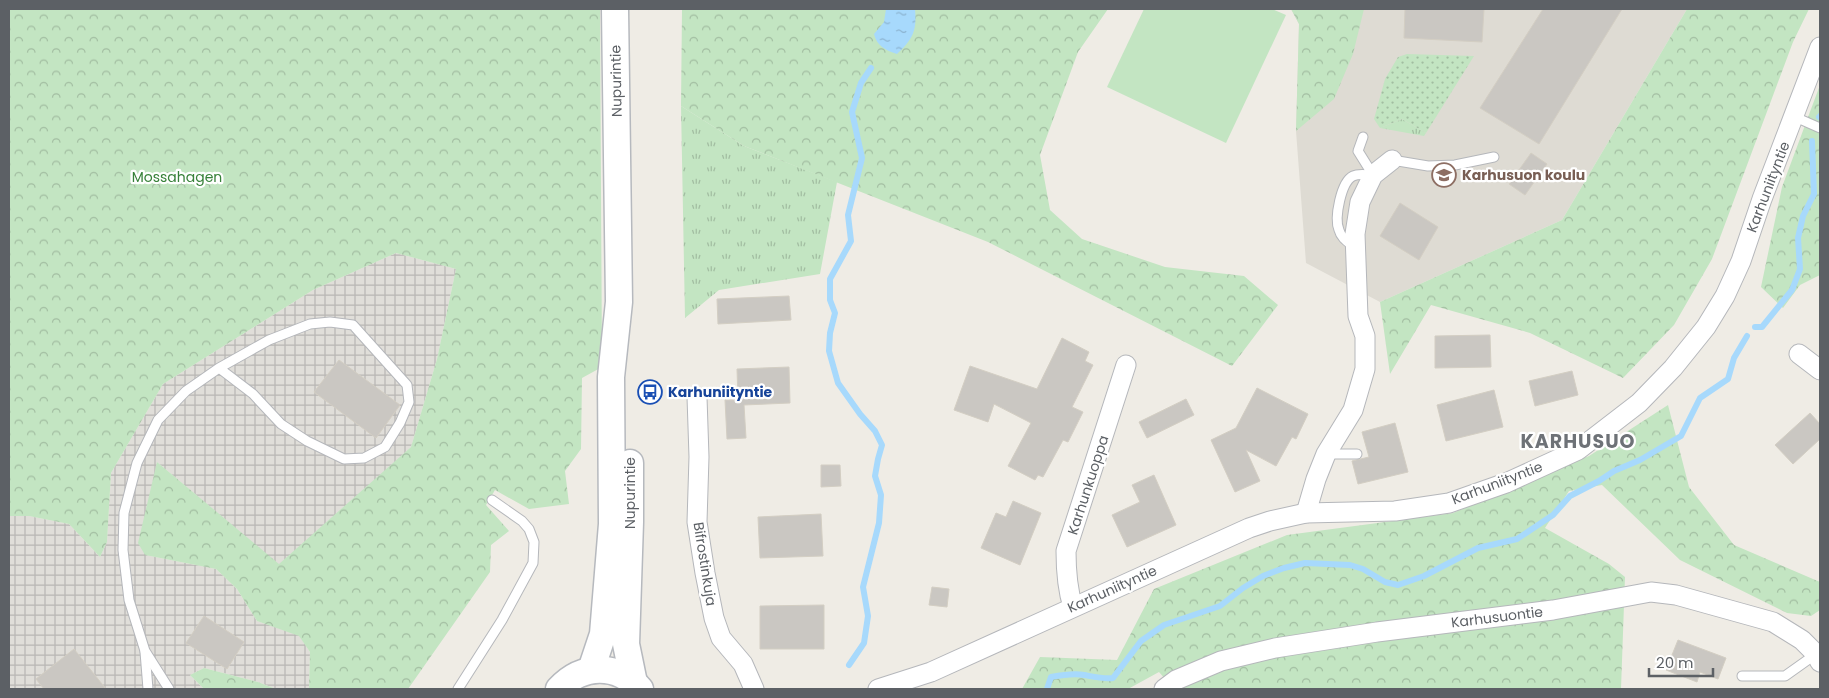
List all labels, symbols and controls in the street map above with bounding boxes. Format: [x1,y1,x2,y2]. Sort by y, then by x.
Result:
street label: Nupurintie [605,44,627,117]
street label: Karhuniityntie [1741,138,1795,235]
school or university icon: Karhusuon koulu [1431,162,1457,188]
place label: Karhusuon koulu [1462,165,1585,185]
park label: Mossahagen [132,167,222,187]
bus stop icon: Karhuniityntie [637,379,663,405]
place label: Karhuniityntie [668,382,773,402]
district label: KARHUSUO [1521,428,1635,455]
street label: Karhunkuoppa [1063,433,1113,537]
street label: Karhuniityntie [1449,456,1546,510]
street label: Nupurintie [620,457,640,529]
street label: Bifrostinkuja [688,521,722,607]
street label: Karhuniityntie [1064,560,1160,618]
street label: Karhusuontie [1450,601,1544,633]
scale bar [1649,646,1713,678]
text: 20 m [1656,652,1694,673]

